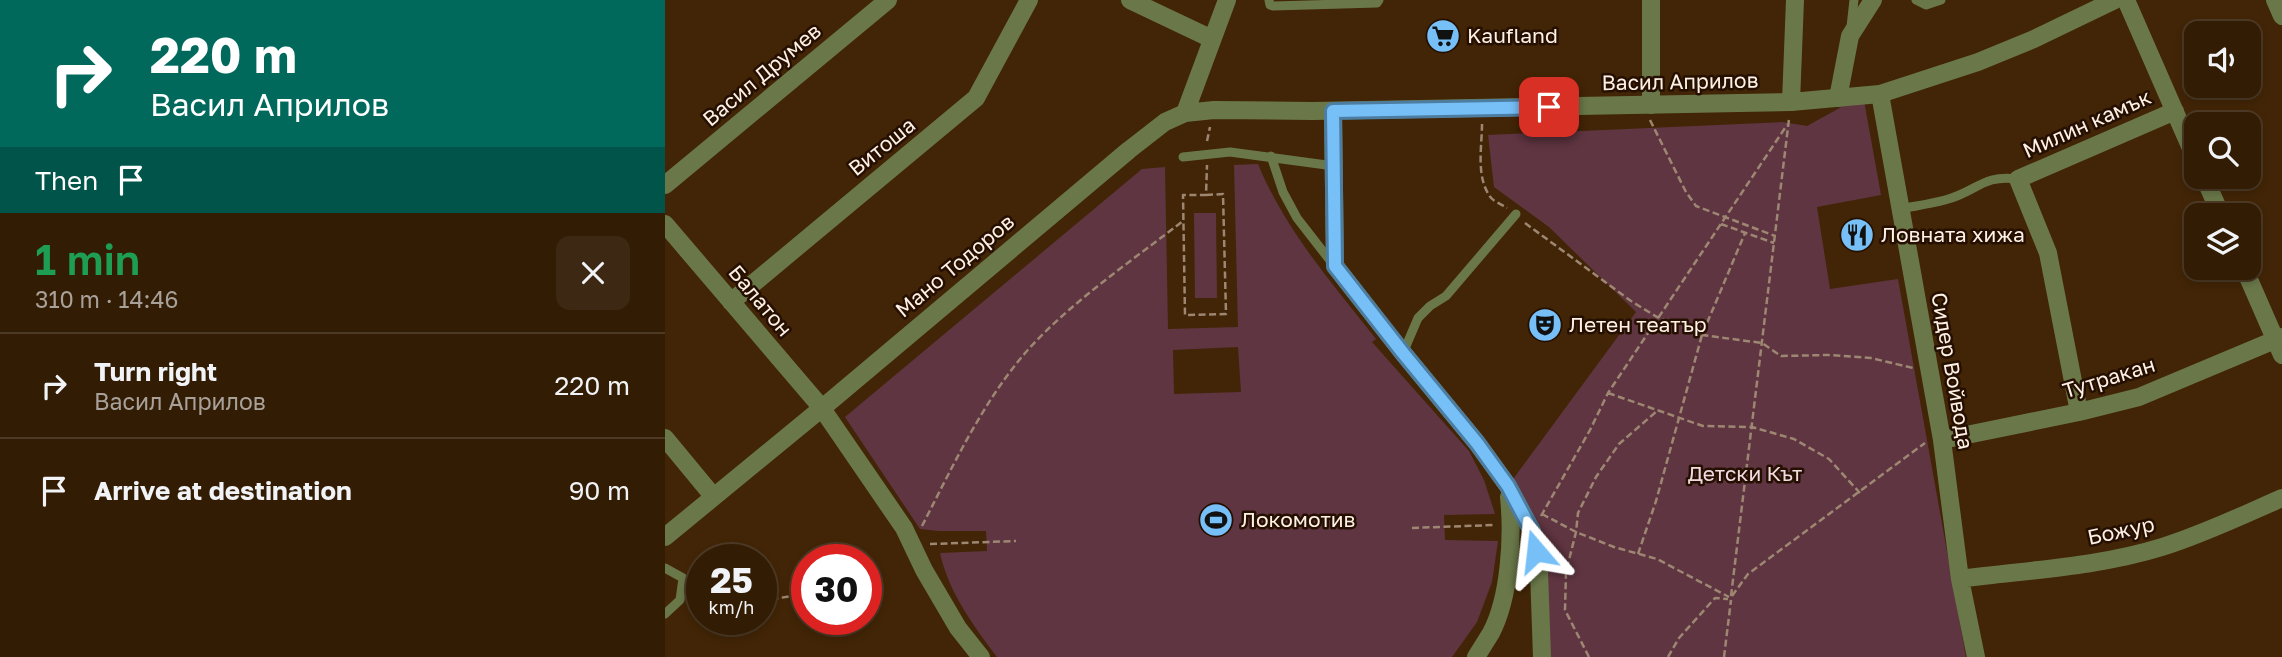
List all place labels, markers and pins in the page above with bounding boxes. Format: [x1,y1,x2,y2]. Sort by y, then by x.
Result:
supermarket icon: Kaufland [1424,17,1462,55]
place label: Kaufland [1467,22,1558,48]
pin [1519,77,1579,137]
restaurant icon: Ловната хижа [1838,216,1876,254]
place label: Ловната хижа [1881,221,2025,247]
theatre icon: Летен театър [1526,306,1564,344]
place label: Летен театър [1569,311,1707,337]
sports icon: Локомотив [1197,501,1235,539]
place label: Локомотив [1241,506,1355,532]

